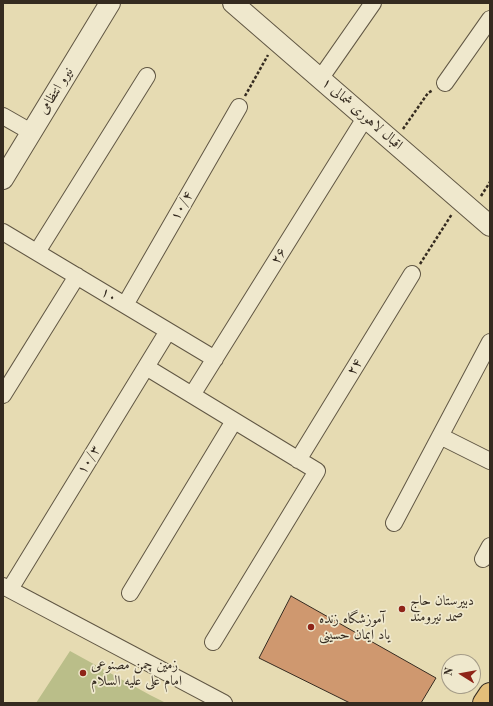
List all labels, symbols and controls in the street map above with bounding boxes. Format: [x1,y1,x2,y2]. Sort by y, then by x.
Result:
street label: نیرو انتظامی [35,64,77,118]
street label: اقبال لاهوری شمالی ۱ [318,74,406,154]
street label: ۱۰/۴ [167,188,197,224]
street label: ۲۶ [268,245,290,267]
street label: ۱۰ [98,284,120,306]
street label: ۲۴ [344,356,366,378]
street label: ۱۰/۳ [74,442,104,478]
place label: دبیرستان حاج صمد نیرومند [410,593,474,626]
marker: دبیرستان حاج صمد نیرومند [397,604,407,614]
place label: آموزشگاه زنده یاد ایمان حسینی [319,611,390,644]
marker: آموزشگاه زنده یاد ایمان حسینی [306,622,316,632]
north arrow [441,654,481,694]
place label: زمین چمن مصنوعی امام علی علیه السلام [91,657,182,690]
text: N [444,667,456,677]
marker: زمین چمن مصنوعی امام علی علیه السلام [78,668,88,678]

